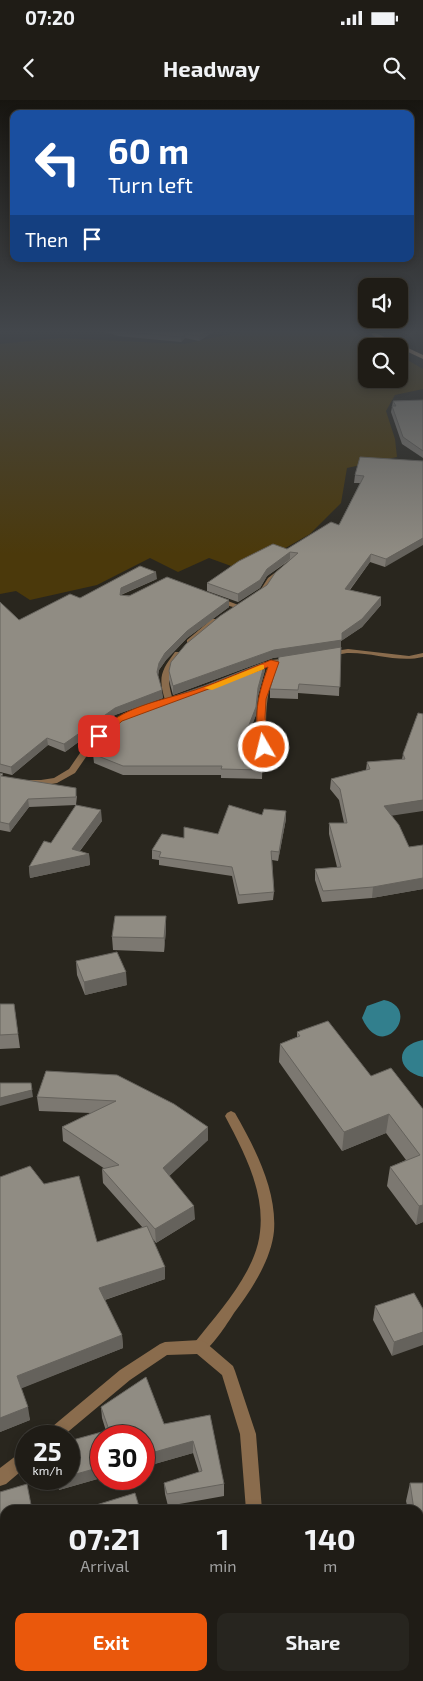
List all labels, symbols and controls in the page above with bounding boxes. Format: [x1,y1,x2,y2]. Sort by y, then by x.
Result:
text: 07:20 [25,6,75,29]
icon: back [15,54,43,82]
icon: search [380,54,408,82]
text: Headway [163,55,260,81]
text: 60 m [108,129,189,171]
icon: left [25,130,90,195]
text: Turn left [108,171,193,197]
icon: arrive [78,225,106,253]
text: Then [25,228,68,251]
map controls [358,278,408,388]
button: sound [358,278,408,328]
button: search [358,338,408,388]
pin [78,715,120,757]
position arrow [237,720,289,772]
icon: arrive [85,722,113,750]
speed limit sign: 30 [90,1425,155,1490]
text: 25 [33,1436,62,1466]
text: km/h [33,1463,62,1477]
text: 07:21 [68,1520,141,1556]
text: 1 [216,1520,229,1556]
text: 140 [305,1520,356,1556]
text: Arrival [80,1556,129,1575]
text: min [209,1556,237,1575]
text: m [323,1556,337,1575]
button: Exit [15,1613,207,1671]
button: Share [217,1613,409,1671]

